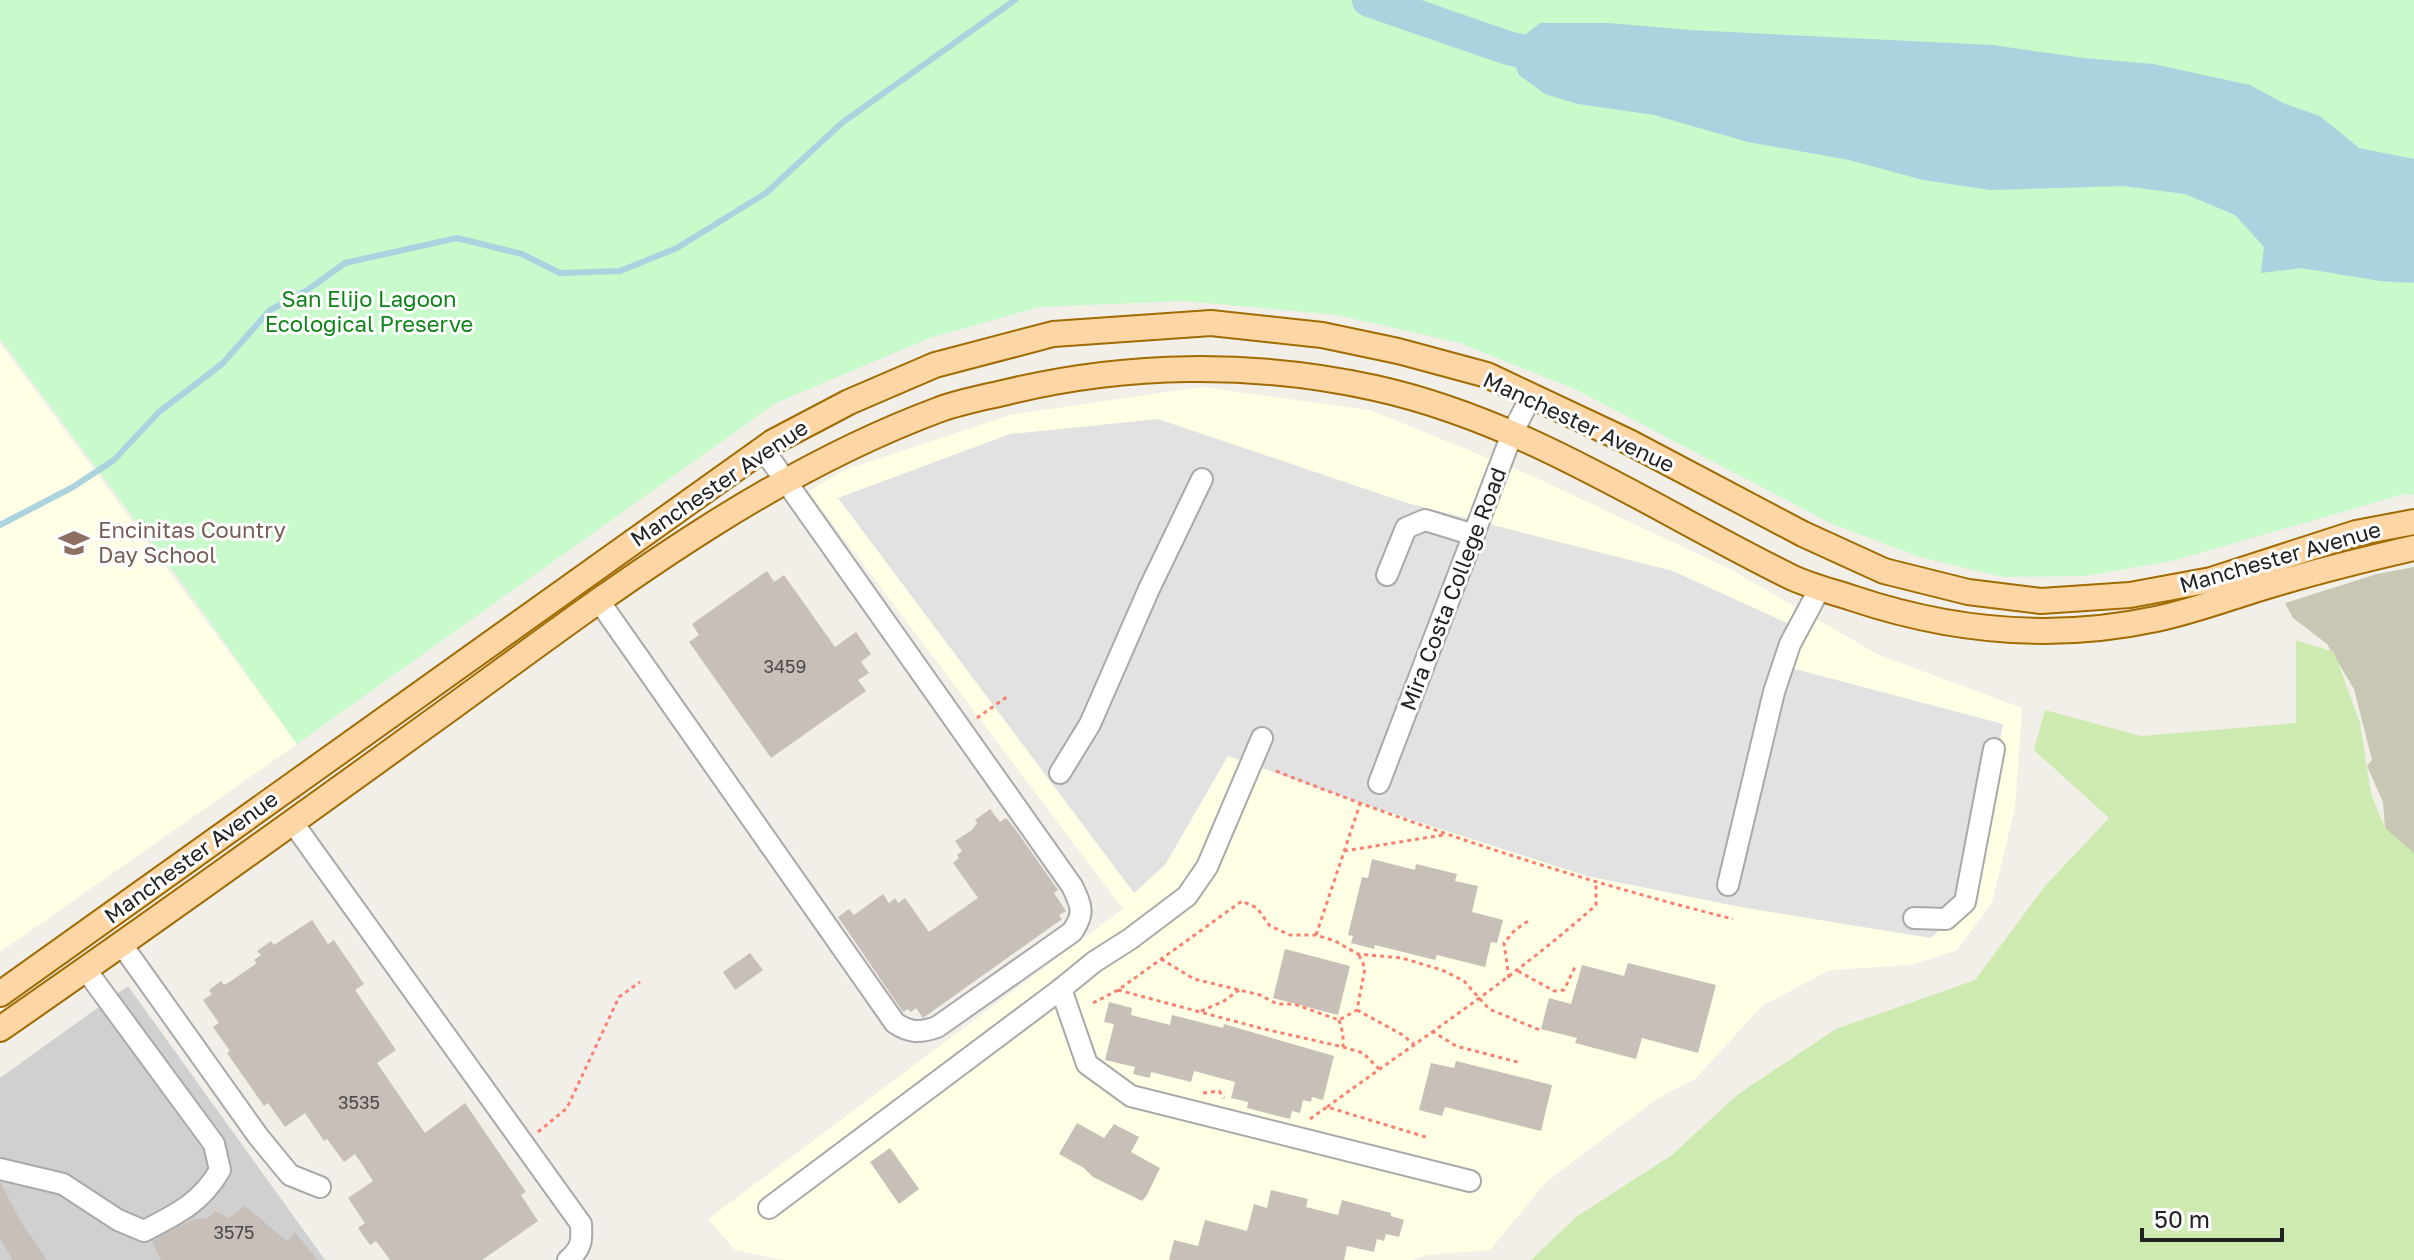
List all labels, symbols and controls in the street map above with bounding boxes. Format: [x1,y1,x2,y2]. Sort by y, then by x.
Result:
park label: San Elijo Lagoon Ecological Preserve [265,285,473,337]
street label: Manchester Avenue [1479,365,1679,478]
street label: Manchester Avenue [625,413,813,552]
street label: Mira Costa College Road [1394,463,1511,714]
street label: Manchester Avenue [2176,515,2384,598]
place label: Encinitas Country Day School [98,516,286,568]
school or university icon: Encinitas Country Day School [57,526,91,560]
house number: 3459 [764,655,806,677]
street label: Manchester Avenue [99,785,283,929]
house number: 3535 [338,1091,380,1113]
scale bar [2142,1192,2282,1242]
text: 50 m [2154,1204,2210,1233]
house number: 3575 [214,1221,254,1243]

